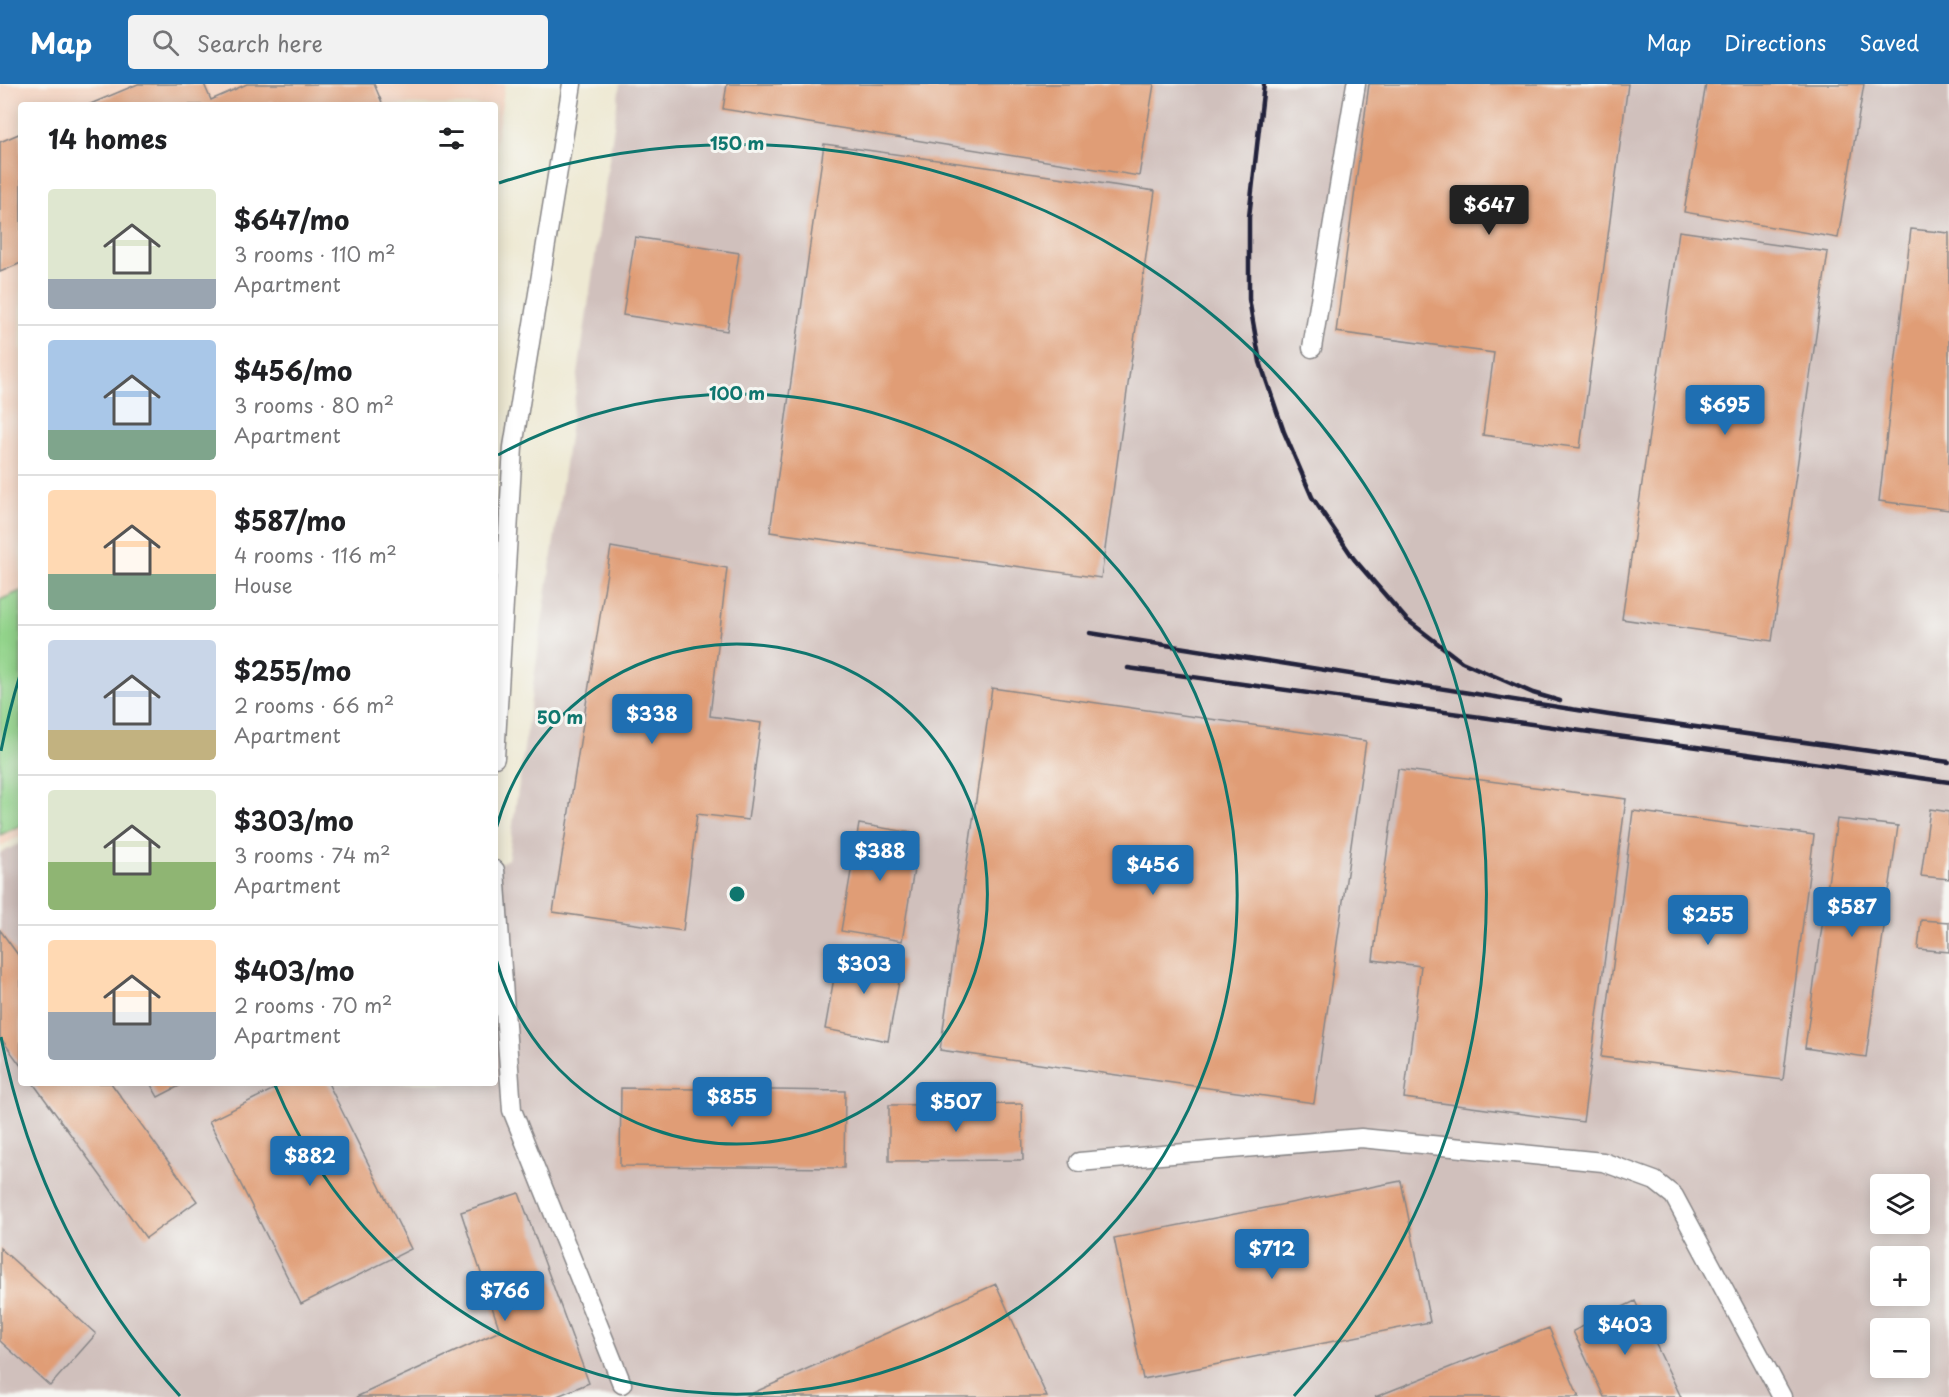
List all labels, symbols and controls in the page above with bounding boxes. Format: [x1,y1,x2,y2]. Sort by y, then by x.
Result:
search box [128,15,548,69]
text: Map [30,21,92,64]
icon: search [149,26,182,59]
text: Search here [197,26,323,59]
text: Map [1646,26,1691,58]
text: Directions [1724,26,1826,58]
text: Saved [1859,26,1919,58]
text: 14 homes [48,119,167,158]
icon: filters [435,122,468,155]
text: 150 m [710,129,764,156]
pin: $647 [1453,185,1525,236]
text: $647 [1464,189,1514,219]
text: $647/mo [234,200,349,239]
icon: home [96,213,168,285]
text: 3 rooms · 110 m² [234,239,396,269]
text: Apartment [234,269,341,299]
text: $456/mo [234,351,352,390]
icon: home [96,364,168,436]
text: 100 m [709,379,765,406]
pin: $695 [1689,385,1761,436]
text: $695 [1699,389,1751,419]
text: 3 rooms · 80 m² [234,390,394,420]
text: Apartment [234,420,341,450]
text: $587/mo [234,501,346,540]
icon: home [96,514,168,586]
text: 4 rooms · 116 m² [234,540,397,570]
text: House [234,570,293,600]
text: $255/mo [234,651,351,690]
icon: home [96,664,168,736]
text: 2 rooms · 66 m² [234,690,394,720]
pin: $338 [616,694,688,745]
text: $338 [626,698,678,728]
text: 50 m [537,703,583,730]
text: Apartment [234,720,341,750]
text: $303/mo [234,801,354,840]
icon: home [96,814,168,886]
pin: $388 [844,831,916,882]
text: $388 [854,835,906,865]
text: 3 rooms · 74 m² [234,840,391,870]
pin: $456 [1117,845,1189,896]
text: $456 [1126,849,1180,879]
text: Apartment [234,870,341,900]
centre of rings [727,884,747,904]
pin: $587 [1816,887,1888,938]
text: $587 [1827,891,1877,921]
pin: $255 [1672,895,1744,946]
text: $255 [1682,899,1734,929]
pin: $303 [828,944,900,995]
text: $303 [837,948,891,978]
text: $403/mo [234,951,354,990]
icon: home [96,964,168,1036]
text: 2 rooms · 70 m² [234,990,392,1020]
text: Apartment [234,1020,341,1050]
pin: $855 [696,1077,768,1128]
text: $855 [707,1081,757,1111]
pin: $507 [920,1082,992,1133]
text: $507 [930,1086,982,1116]
pin: $882 [274,1136,346,1187]
text: $882 [284,1140,336,1170]
map controls [1870,1174,1930,1378]
button: layers [1870,1174,1930,1234]
pin: $712 [1236,1229,1308,1280]
text: $712 [1249,1233,1295,1263]
button: + [1870,1246,1930,1306]
pin: $766 [469,1271,541,1322]
text: $766 [480,1275,530,1305]
pin: $403 [1589,1305,1661,1356]
text: $403 [1598,1309,1652,1339]
button: − [1870,1318,1930,1378]

